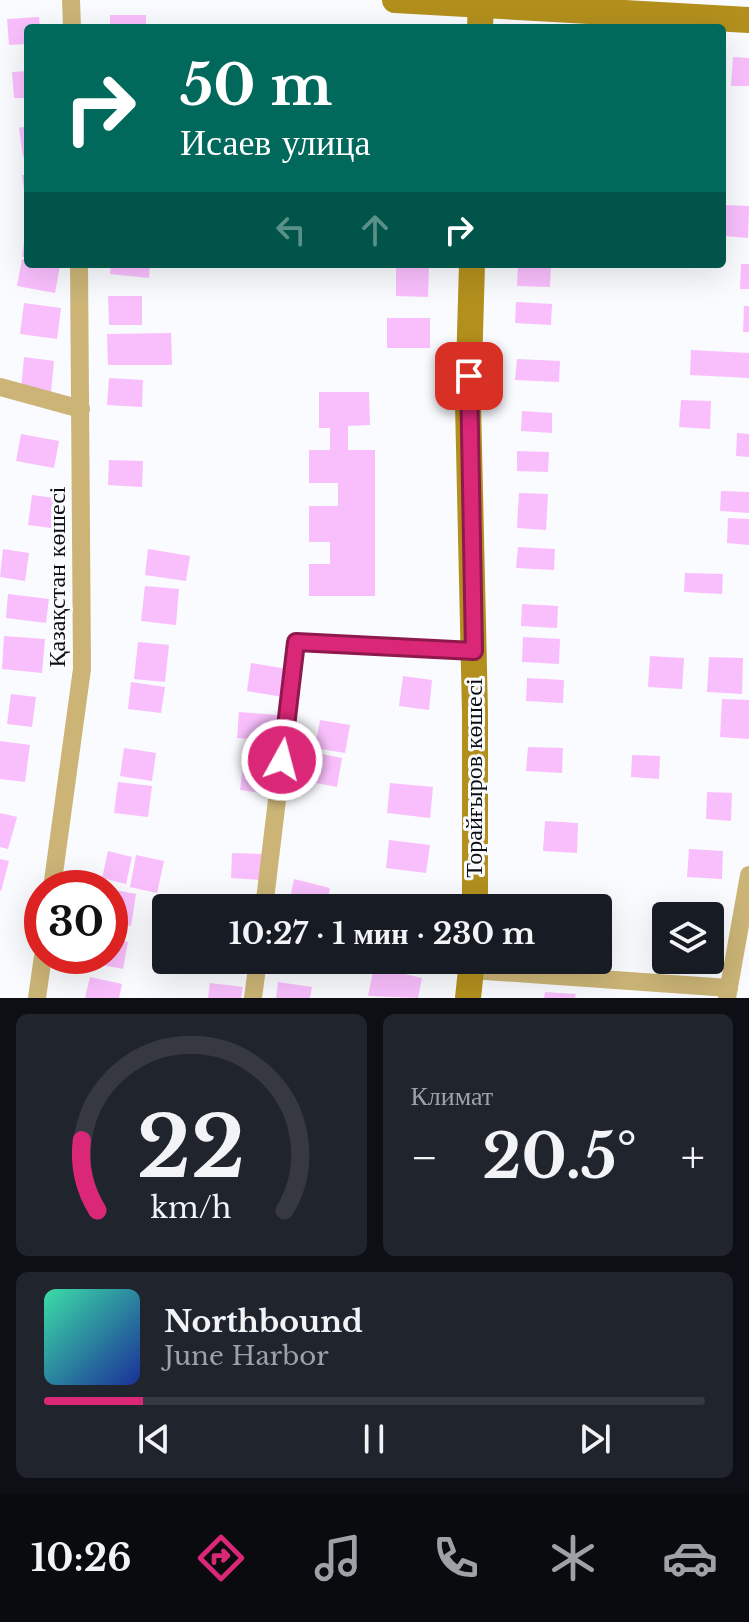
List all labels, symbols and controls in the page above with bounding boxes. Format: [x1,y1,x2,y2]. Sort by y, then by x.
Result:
text: 50 m [180,51,332,120]
icon: right [48,56,152,160]
text: Исаев улица [180,120,371,165]
icon: left [269,208,313,252]
icon: ahead [353,208,397,252]
icon: right [437,208,481,252]
pin [435,342,503,410]
icon: arrive [447,354,491,398]
street label: Қазақстан көшесі [42,486,71,667]
street label: Торайғыров көшесі [459,678,488,878]
position arrow [240,718,324,802]
speed limit sign: 30 [24,870,128,974]
map controls [652,902,724,974]
button: layers [652,902,724,974]
text: 10:27 · 1 мин · 230 m [229,915,535,952]
text: Климат [411,1080,493,1112]
text: 22 [137,1096,245,1199]
text: 20.5° [482,1120,637,1194]
text: − [411,1130,438,1185]
text: + [681,1130,705,1185]
text: km/h [151,1190,232,1226]
text: Northbound [164,1303,363,1340]
text: June Harbor [164,1340,329,1372]
icon: previous [132,1417,176,1461]
icon: pause [352,1417,396,1461]
icon: next [573,1417,617,1461]
icon: directions [193,1530,249,1586]
icon: music [310,1530,366,1586]
icon: phone [428,1530,484,1586]
icon: climate [545,1530,601,1586]
icon: car [662,1530,718,1586]
text: 10:26 [31,1536,131,1581]

